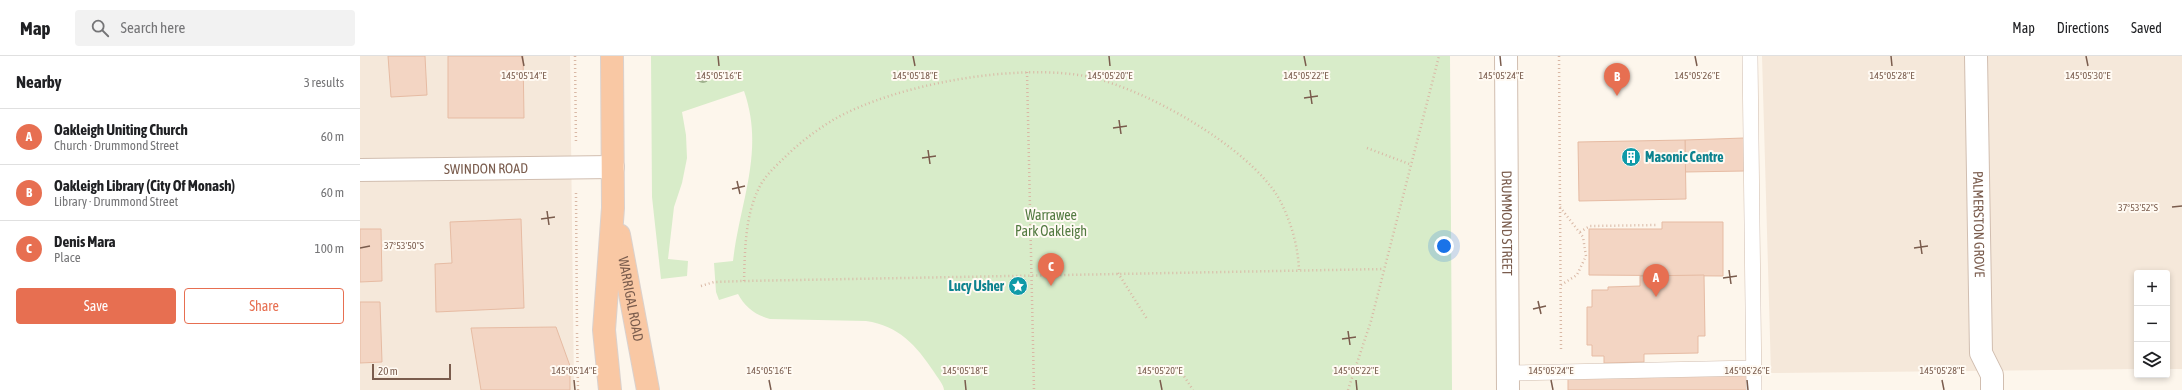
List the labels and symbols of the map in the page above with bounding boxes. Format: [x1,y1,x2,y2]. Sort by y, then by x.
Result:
pin: B [1604,63,1630,96]
text: 145°05'14"E [502,70,547,81]
text: 145°05'16"E [697,70,742,81]
text: 145°05'18"E [893,70,938,81]
text: 145°05'20"E [1088,70,1133,81]
text: 145°05'22"E [1284,70,1329,81]
text: 145°05'24"E [1479,70,1524,81]
text: 145°05'26"E [1675,70,1720,81]
text: 145°05'28"E [1870,70,1915,81]
text: 145°05'30"E [2066,70,2111,81]
building icon: Masonic Centre [1620,146,1642,168]
place label: Masonic Centre [1645,149,1723,165]
street label: SWINDON ROAD [444,160,528,177]
street label: DRUMMOND STREET [1499,170,1515,276]
street label: PALMERSTON GROVE [1970,171,1988,277]
text: 37°53'52"S [2118,202,2158,213]
park label: Warrawee Park Oakleigh [1015,207,1087,239]
your location [1434,236,1454,256]
text: 37°53'50"S [384,240,424,251]
pin: C [1038,253,1064,286]
street label: WARRIGAL ROAD [615,255,647,343]
pin: A [1643,264,1669,297]
place icon: Lucy Usher [1007,275,1029,297]
place label: Lucy Usher [948,278,1005,294]
scale bar [372,362,451,381]
text: 145°05'14"E [552,365,597,376]
text: 145°05'16"E [747,365,792,376]
text: 145°05'18"E [943,365,988,376]
text: 145°05'20"E [1138,365,1183,376]
text: 145°05'22"E [1334,365,1379,376]
text: 145°05'24"E [1529,365,1574,376]
text: 145°05'26"E [1725,365,1770,376]
text: 145°05'28"E [1920,365,1965,376]

